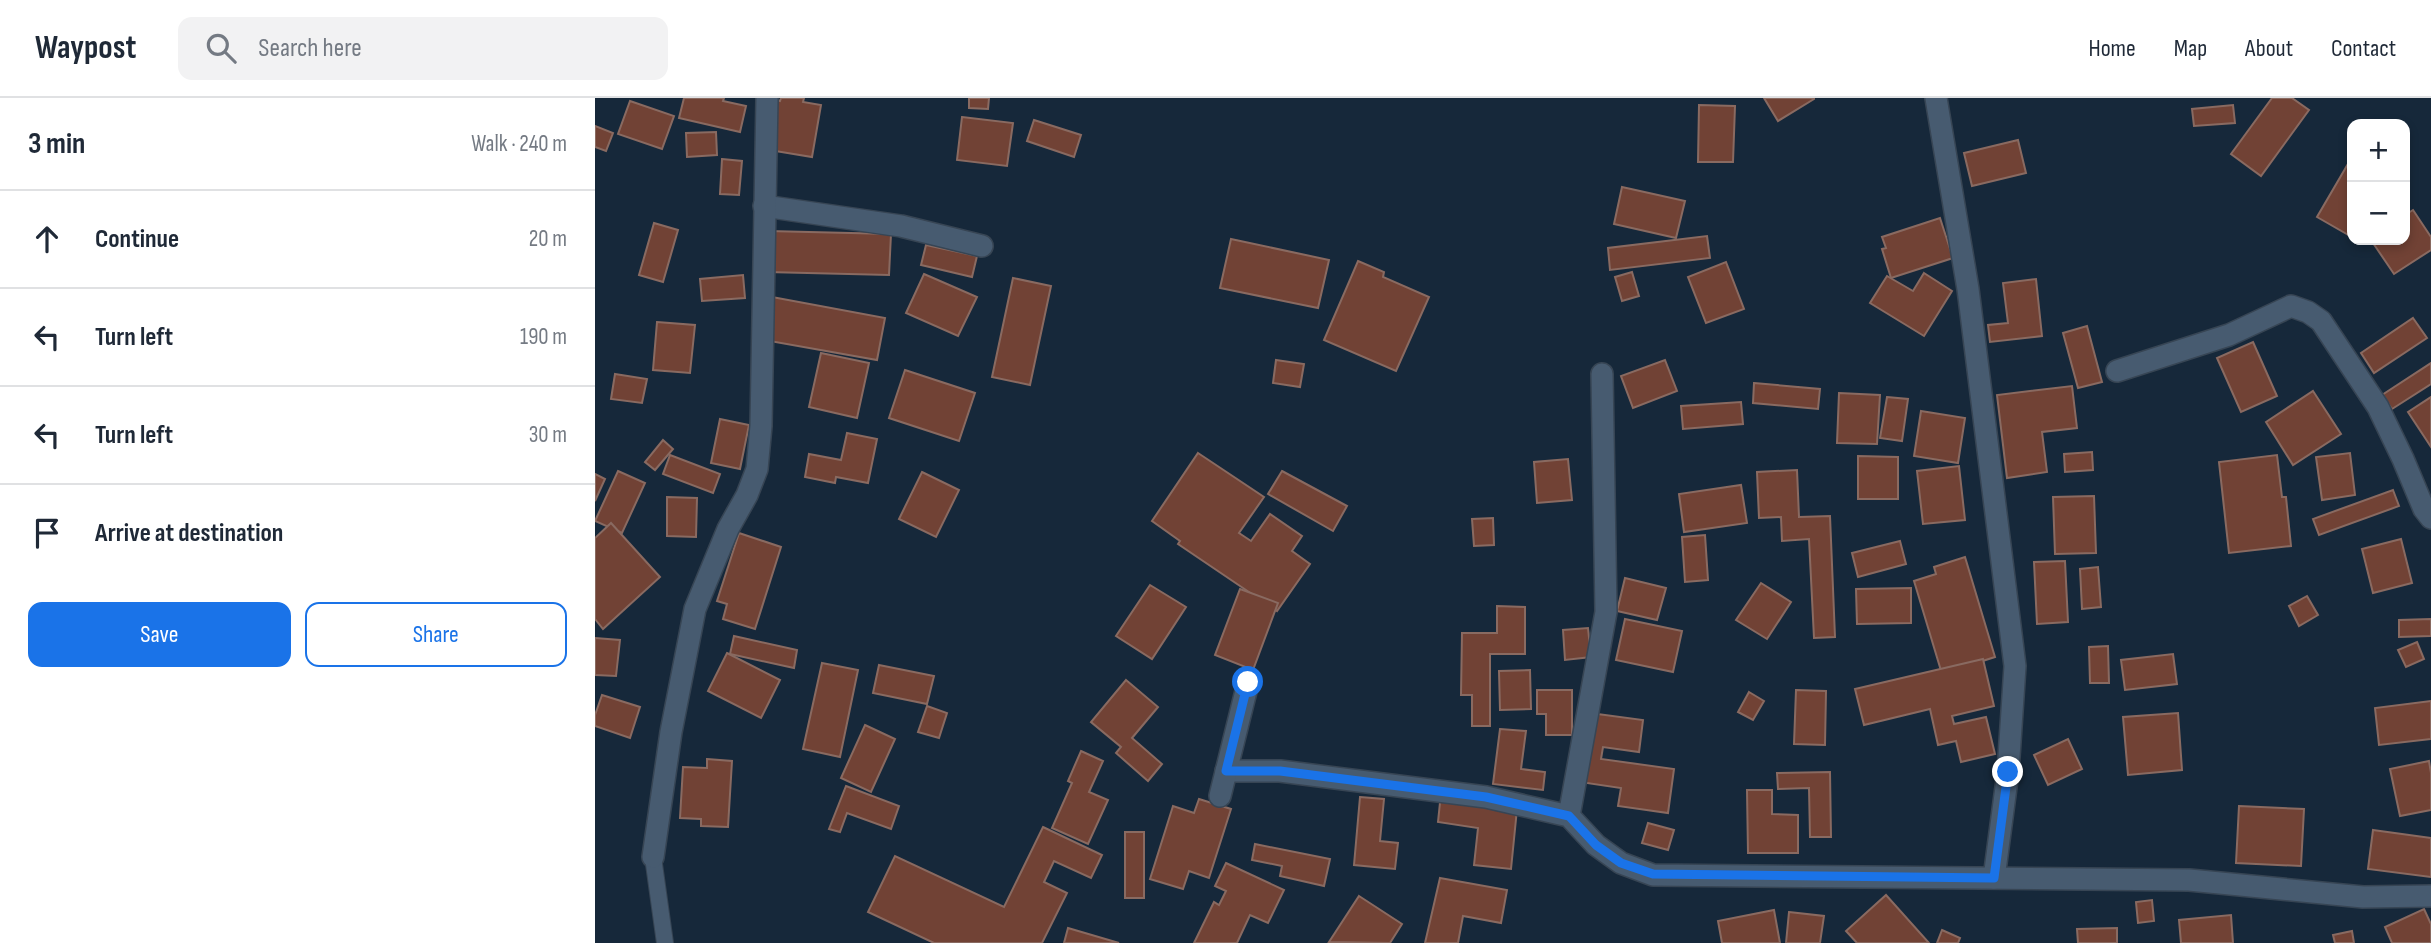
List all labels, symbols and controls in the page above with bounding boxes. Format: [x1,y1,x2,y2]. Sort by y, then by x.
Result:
search box [178,17,668,80]
text: Waypost [35,28,136,68]
icon: search [202,29,240,67]
text: Search here [258,33,362,64]
text: Home [2088,34,2136,63]
text: Map [2174,34,2207,63]
text: About [2245,34,2293,63]
text: Contact [2331,34,2396,63]
map controls [2347,119,2410,245]
button: + [2347,119,2410,182]
text: 3 min [28,126,85,162]
text: Walk · 240 m [471,130,567,158]
button: − [2347,182,2410,245]
icon: ahead [28,220,66,258]
text: Continue [95,224,179,255]
text: 20 m [529,225,567,253]
icon: left [28,318,66,356]
text: Turn left [95,322,173,353]
text: 190 m [520,323,567,351]
icon: left [28,416,66,454]
text: Turn left [95,420,173,451]
text: 30 m [529,421,567,449]
icon: arrive [28,514,66,552]
text: Arrive at destination [95,518,283,549]
button: Save [28,602,291,667]
button: Share [305,602,567,667]
route start [1232,666,1263,697]
route end [1992,756,2023,787]

